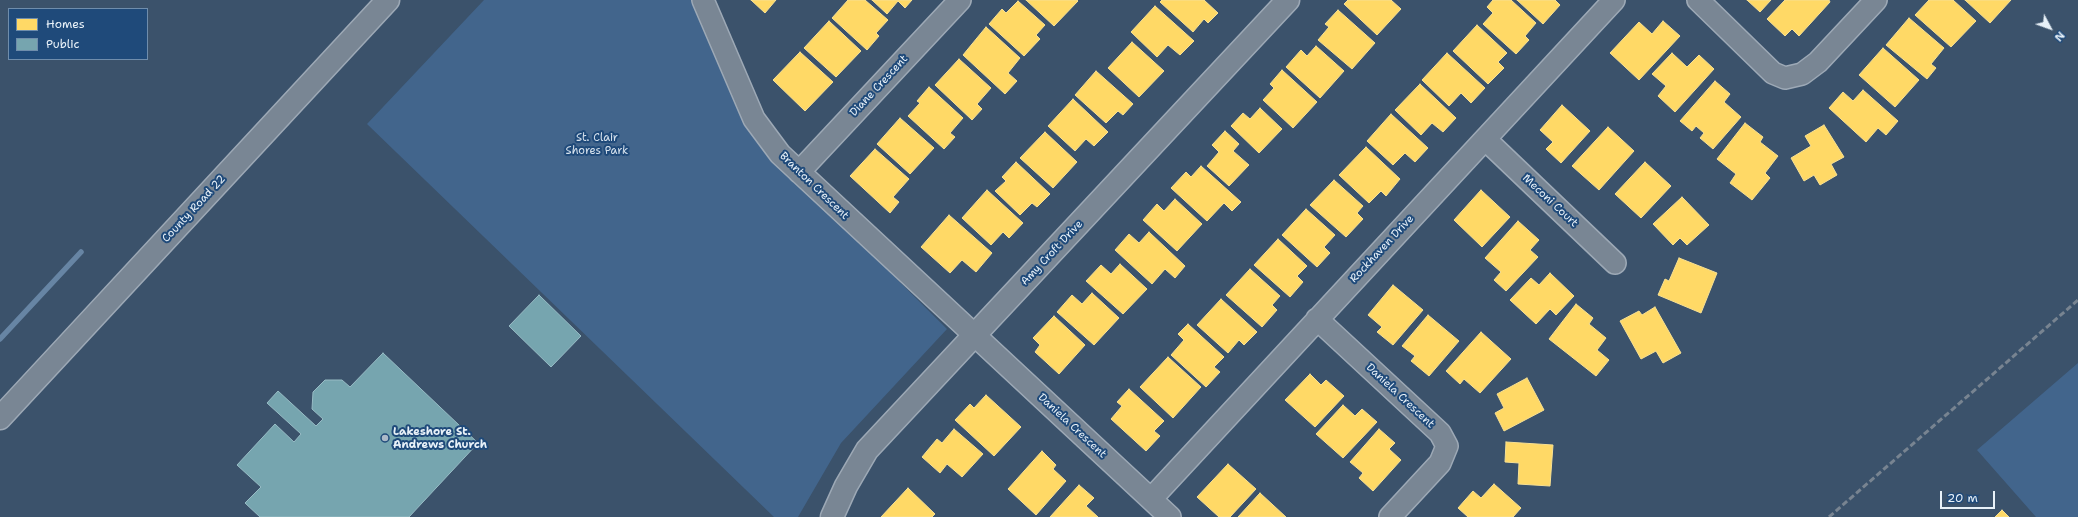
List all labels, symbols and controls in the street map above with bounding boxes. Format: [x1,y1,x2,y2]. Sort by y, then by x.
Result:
legend [8,8,148,60]
north arrow [2030,8,2070,48]
text: Homes [46,16,85,32]
text: N [2051,28,2068,44]
text: Public [46,36,80,52]
street label: Diane Crescent [847,53,911,119]
park label: St. Clair Shores Park [566,131,628,157]
street label: Branton Crescent [777,150,851,222]
street label: Meconi Court [1519,172,1581,230]
street label: County Road 22 [160,173,228,245]
street label: Rockhaven Drive [1347,212,1417,286]
street label: Amy Croft Drive [1018,218,1086,288]
street label: Daniela Crescent [1363,361,1437,431]
street label: Daniela Crescent [1035,391,1109,461]
place label: Lakeshore St. Andrews Church [393,425,487,451]
marker: Lakeshore St. Andrews Church [380,433,390,443]
scale bar [1942,483,1997,509]
text: 20 m [1947,490,1978,506]

